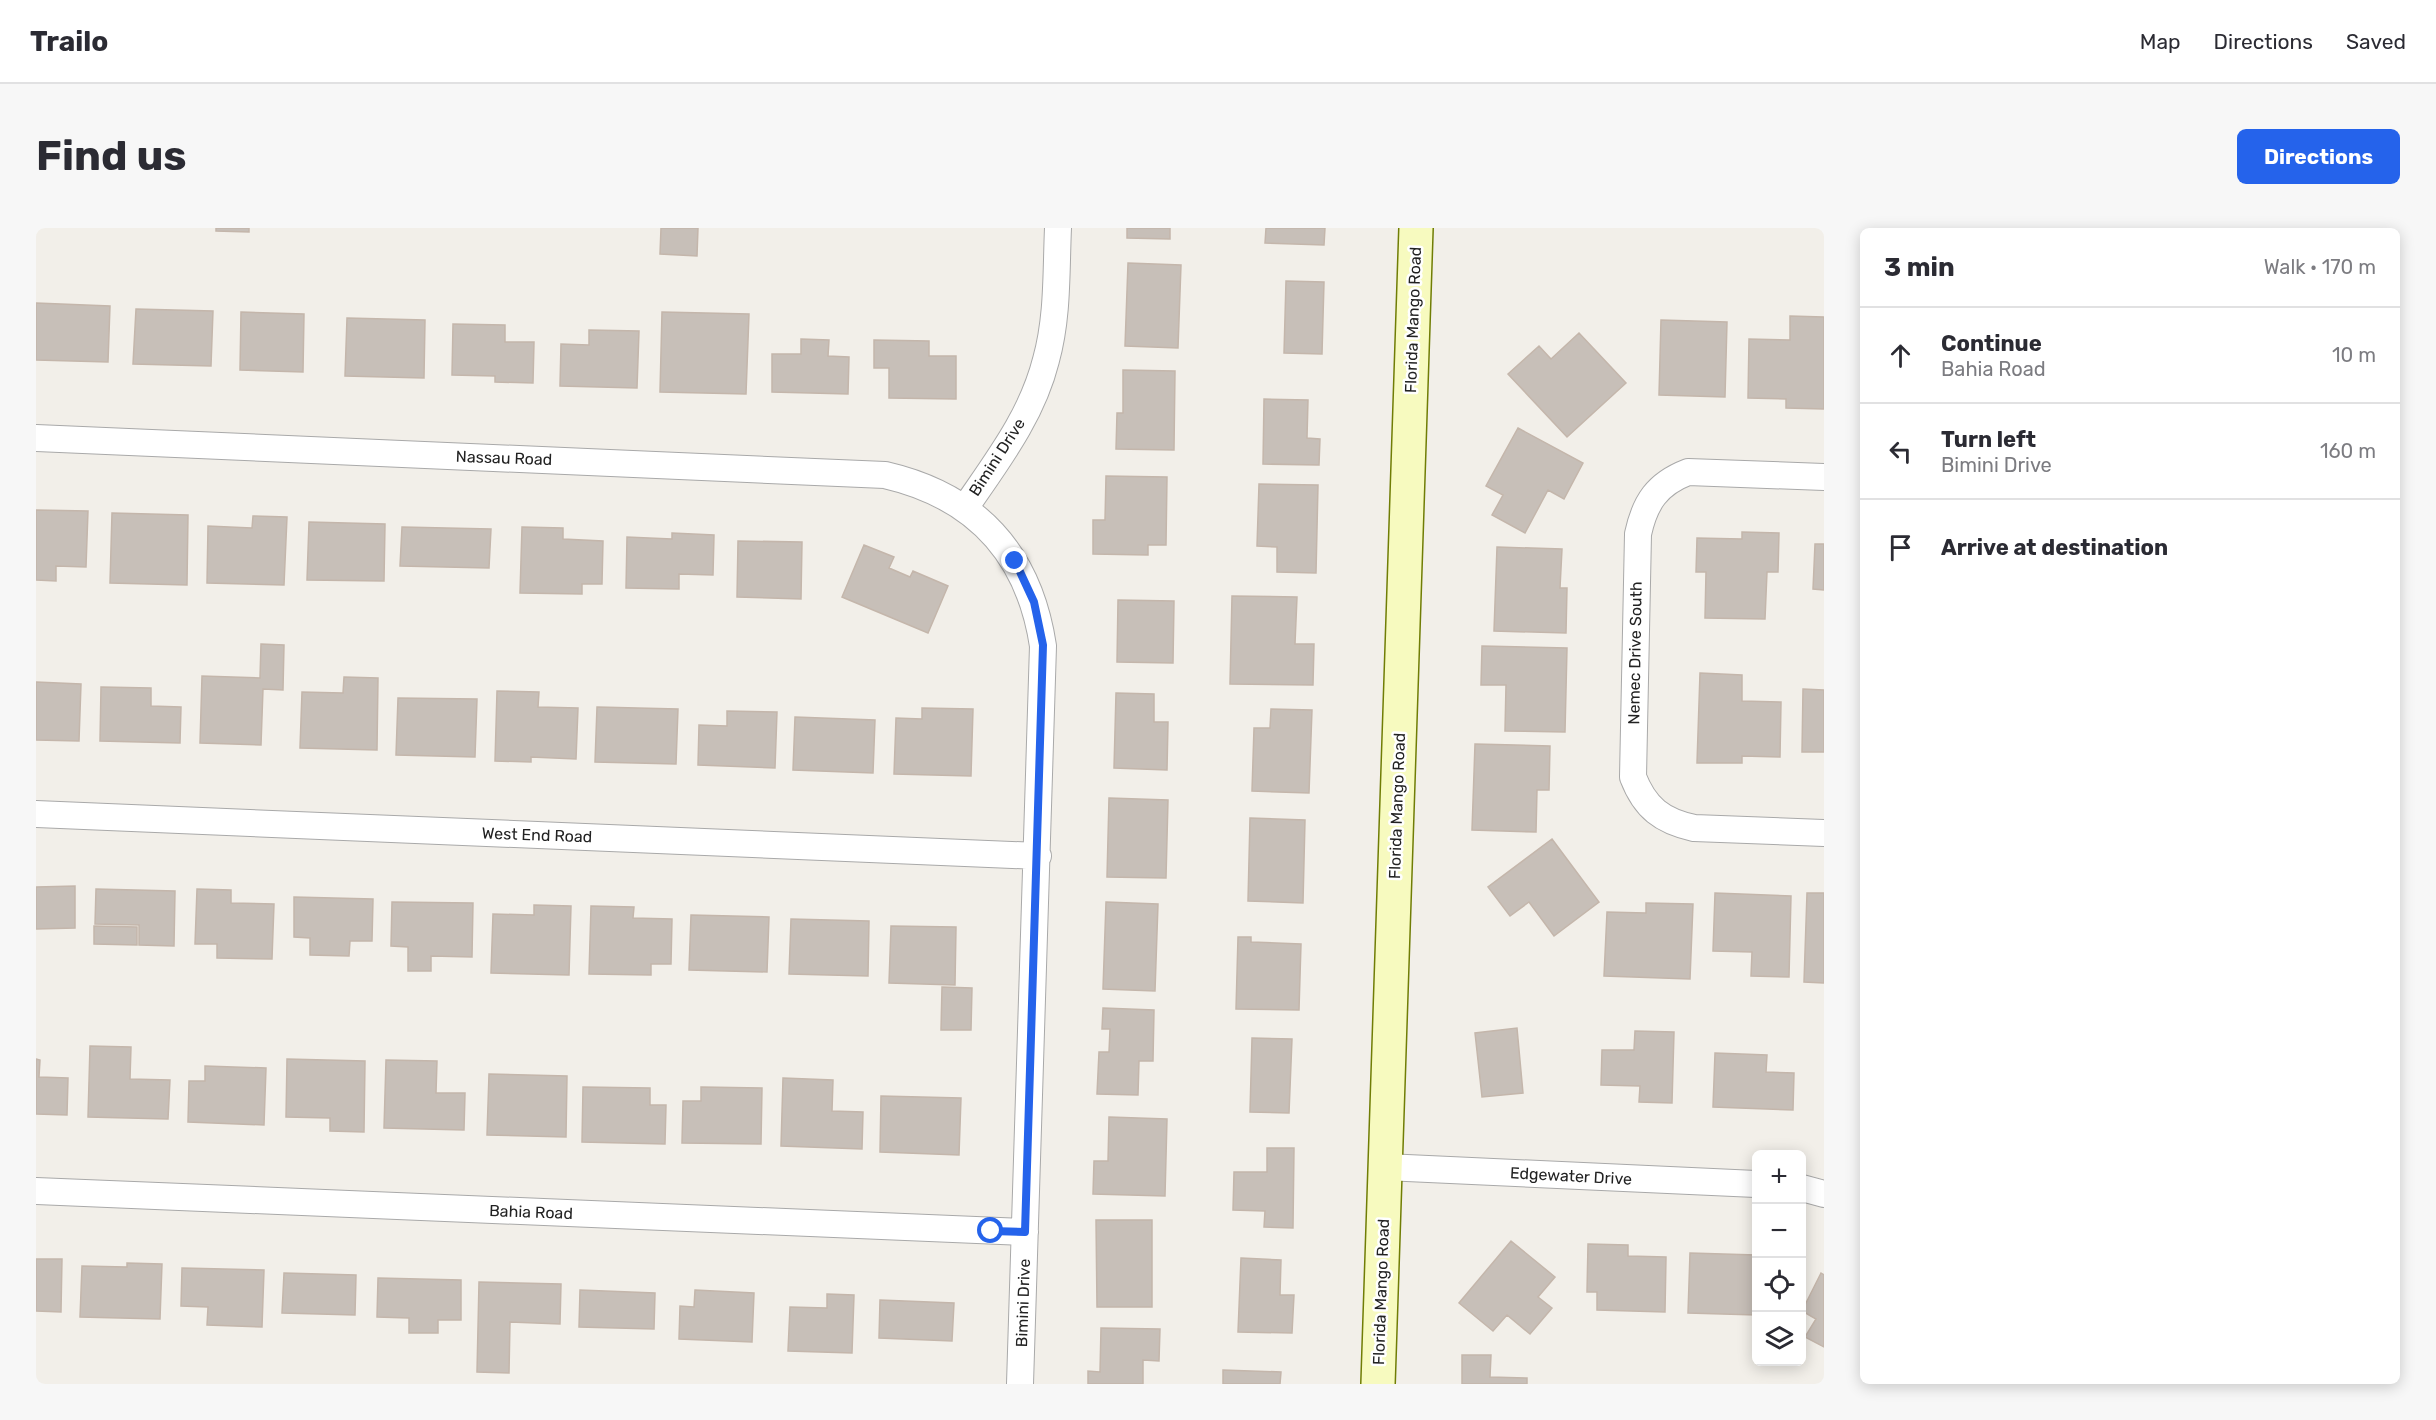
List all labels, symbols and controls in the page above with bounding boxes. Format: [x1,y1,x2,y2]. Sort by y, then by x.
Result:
text: Trailo [30,25,108,58]
text: Map [2140,29,2181,54]
text: Directions [2214,29,2313,54]
text: Saved [2346,29,2406,54]
button: Directions [2237,129,2400,184]
text: Find us [36,131,187,181]
street label: Florida Mango Road [1401,246,1425,394]
text: 3 min [1884,252,1955,283]
text: Walk · 170 m [2264,255,2376,279]
text: Continue [1941,330,2042,357]
icon: ahead [1884,339,1917,372]
text: 10 m [2332,343,2376,367]
text: Bahia Road [1941,357,2046,381]
street label: Bimini Drive [965,415,1029,499]
text: Turn left [1941,426,2036,453]
icon: left [1884,435,1917,468]
text: 160 m [2320,439,2376,463]
street label: Nassau Road [455,447,553,469]
text: Bimini Drive [1941,453,2052,477]
icon: arrive [1884,531,1917,564]
text: Arrive at destination [1941,534,2168,561]
route end [1001,547,1027,573]
street label: Nemec Drive South [1624,581,1646,725]
street label: Florida Mango Road [1385,732,1409,880]
street label: West End Road [481,824,593,846]
map controls [1752,1150,1806,1366]
button: + [1752,1150,1806,1204]
street label: Edgewater Drive [1510,1163,1633,1189]
street label: Bahia Road [489,1201,573,1223]
button: − [1752,1204,1806,1258]
route start [977,1217,1003,1243]
street label: Florida Mango Road [1369,1218,1393,1366]
street label: Bimini Drive [1012,1258,1034,1348]
button: locate [1752,1258,1806,1312]
button: layers [1752,1312,1806,1366]

